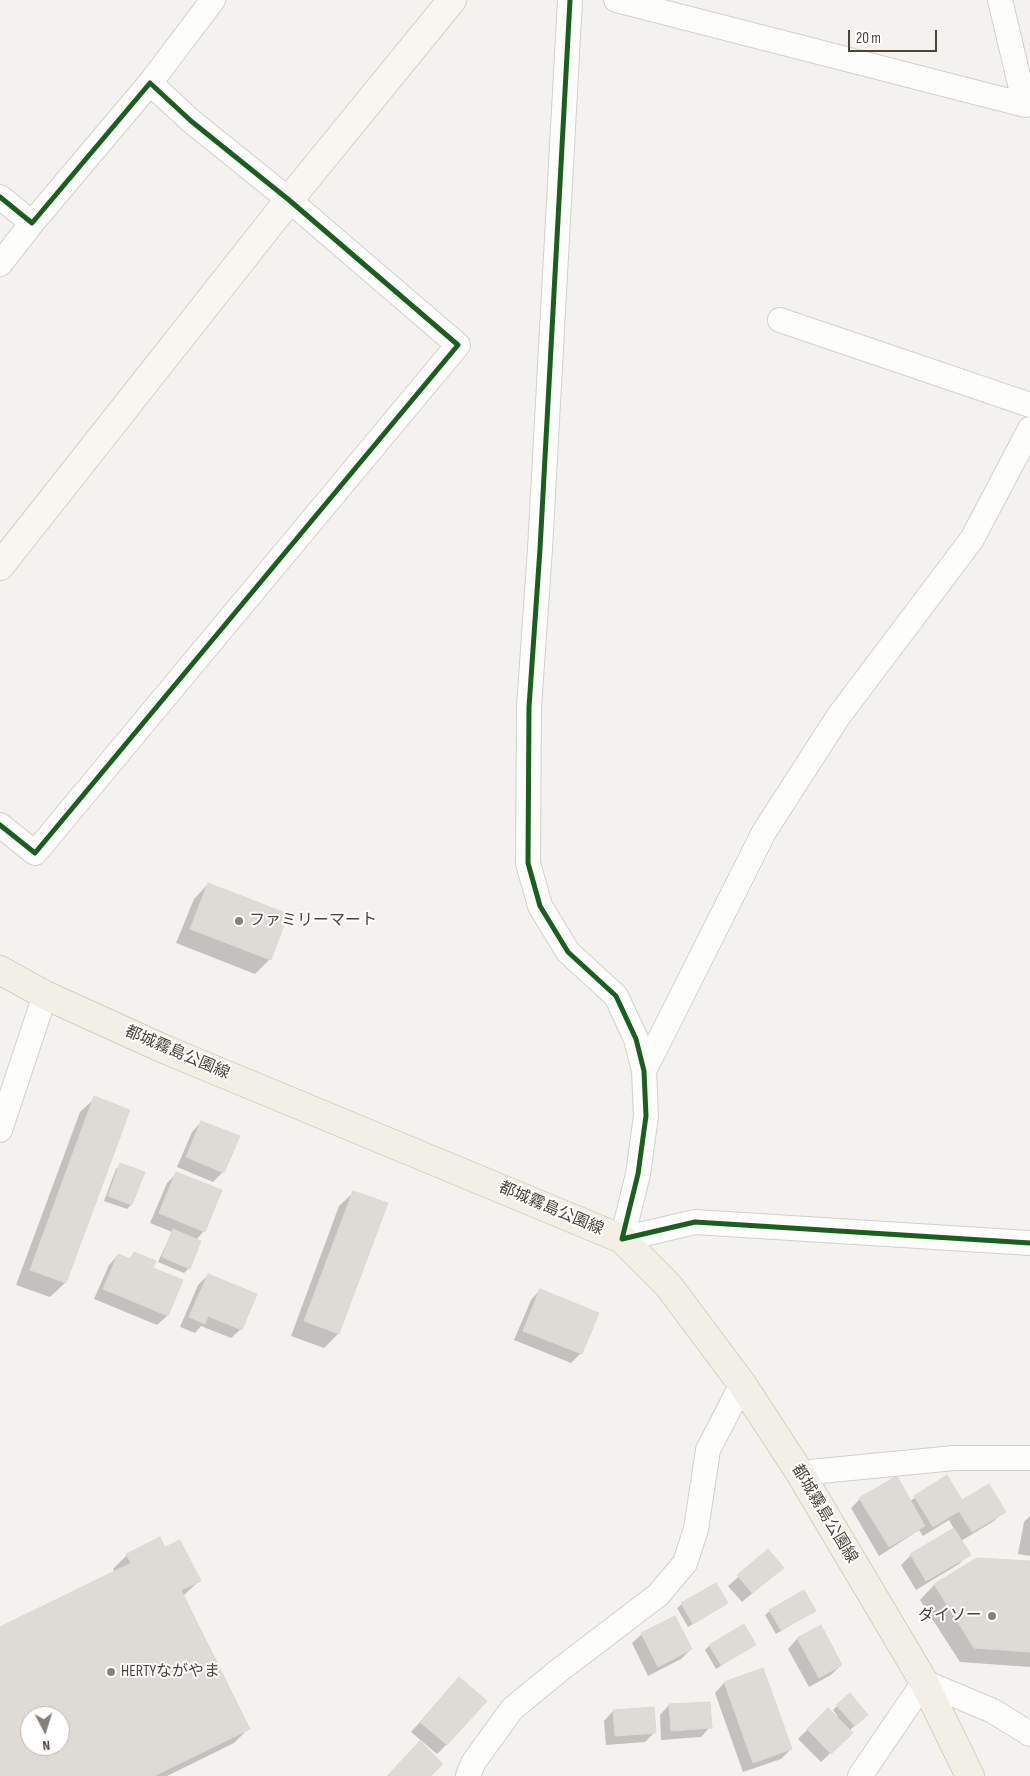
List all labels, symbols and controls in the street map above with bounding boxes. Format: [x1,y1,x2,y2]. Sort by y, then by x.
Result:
scale bar [850,20,939,52]
text: 20 m [856,29,881,48]
place label: ファミリーマート [249,911,377,931]
marker: ファミリーマート [233,915,245,927]
street label: 都城霧島公園線 [122,1022,232,1084]
street label: 都城霧島公園線 [496,1178,606,1240]
street label: 都城霧島公園線 [787,1461,861,1567]
place label: ダイソー [918,1606,982,1626]
marker: ダイソー [986,1610,998,1622]
place label: HERTYながやま [121,1662,220,1682]
marker: HERTYながやま [105,1666,117,1678]
north arrow [20,1706,70,1756]
text: N [42,1737,51,1754]

